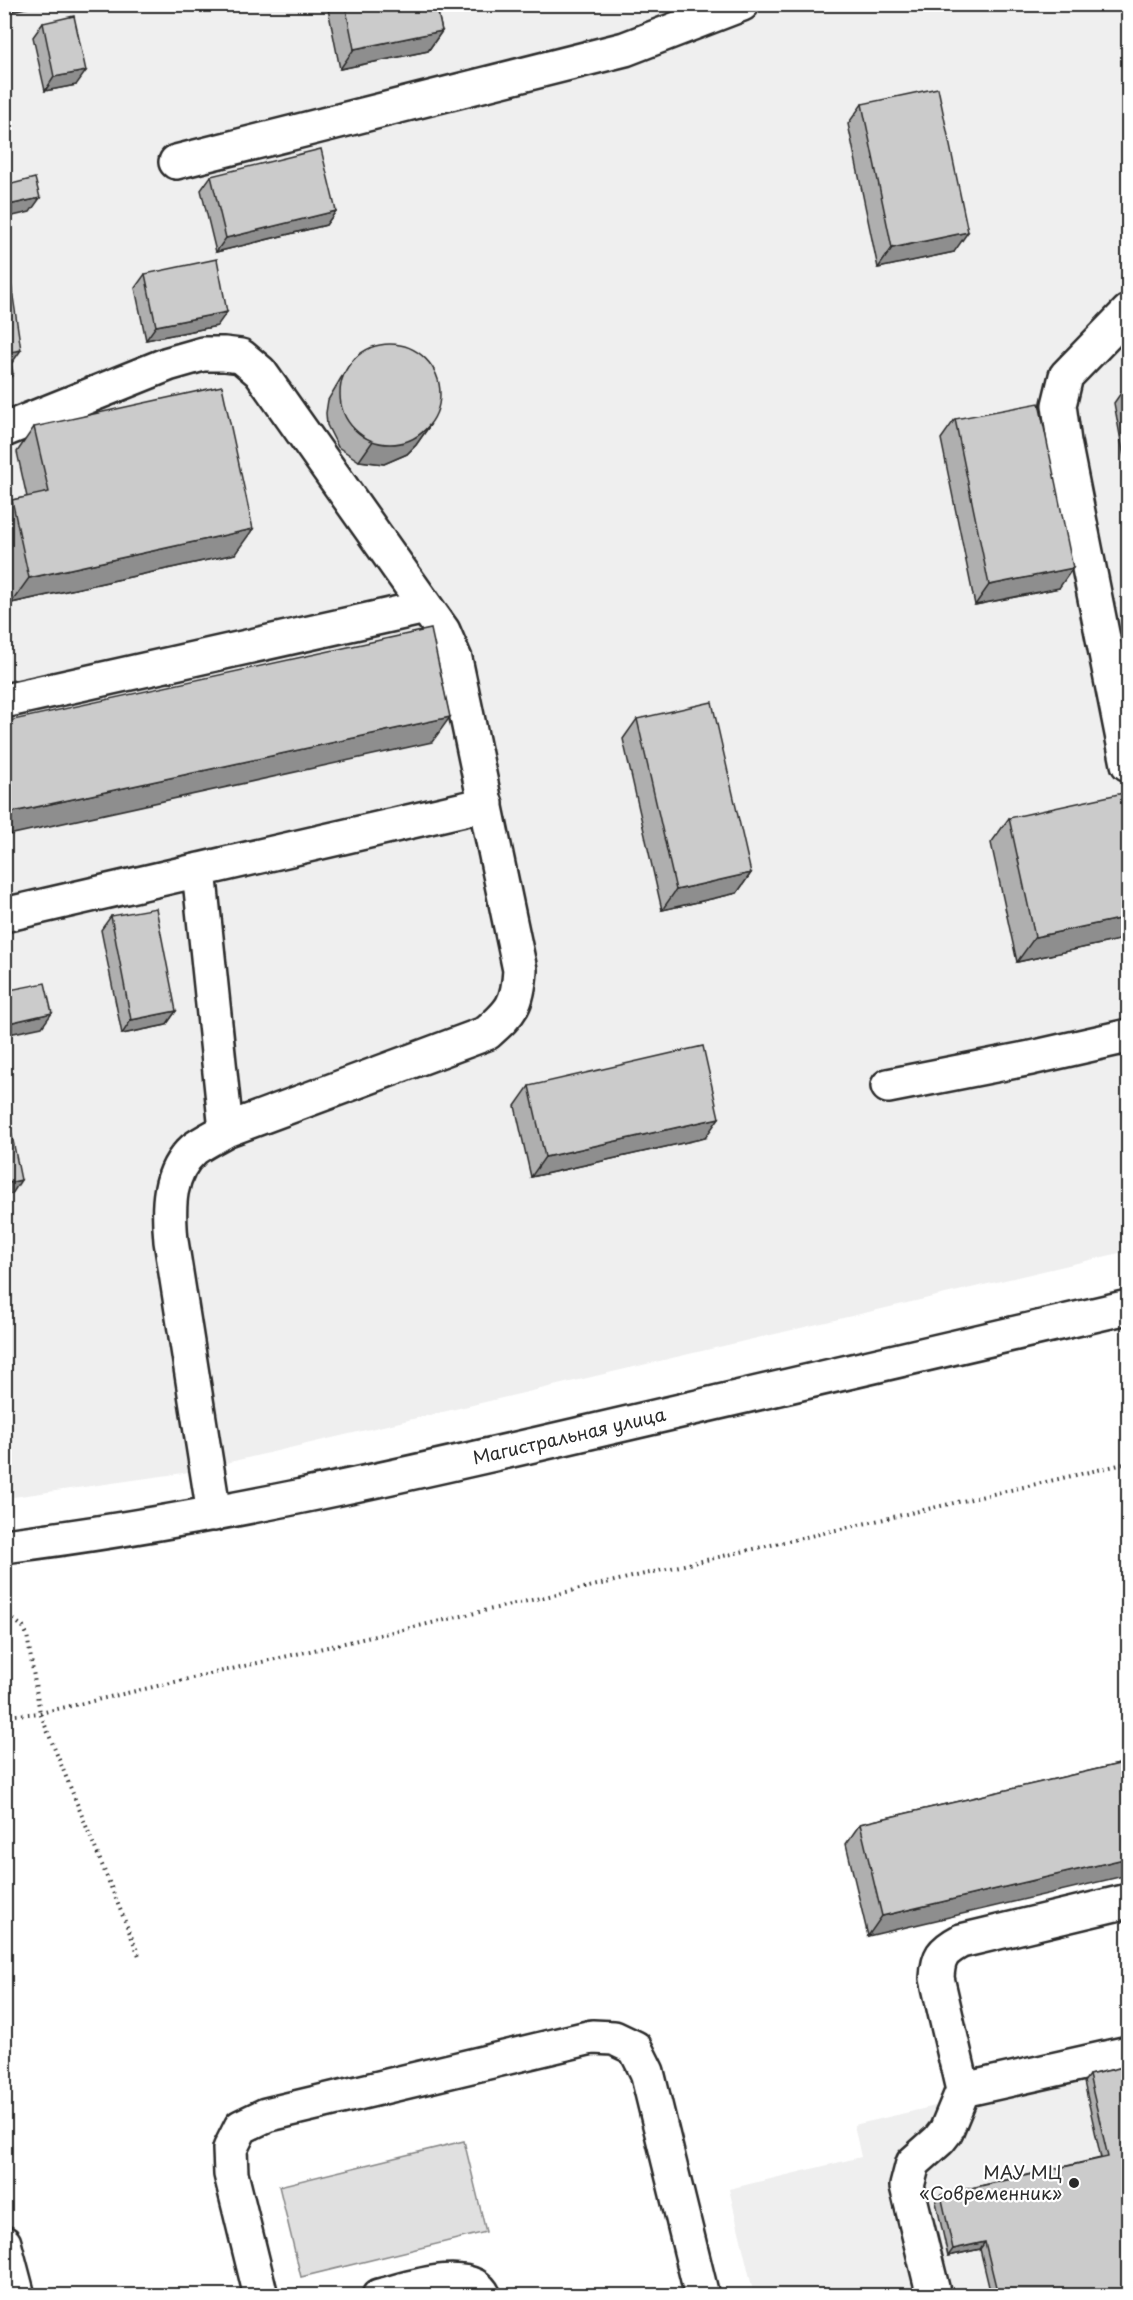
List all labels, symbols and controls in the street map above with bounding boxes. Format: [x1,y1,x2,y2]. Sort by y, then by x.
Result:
street label: Магистральная улица [470,1400,669,1471]
place label: МАУ МЦ «Современник» [919,2158,1062,2206]
marker: МАУ МЦ «Современник» [1067,2176,1081,2190]

